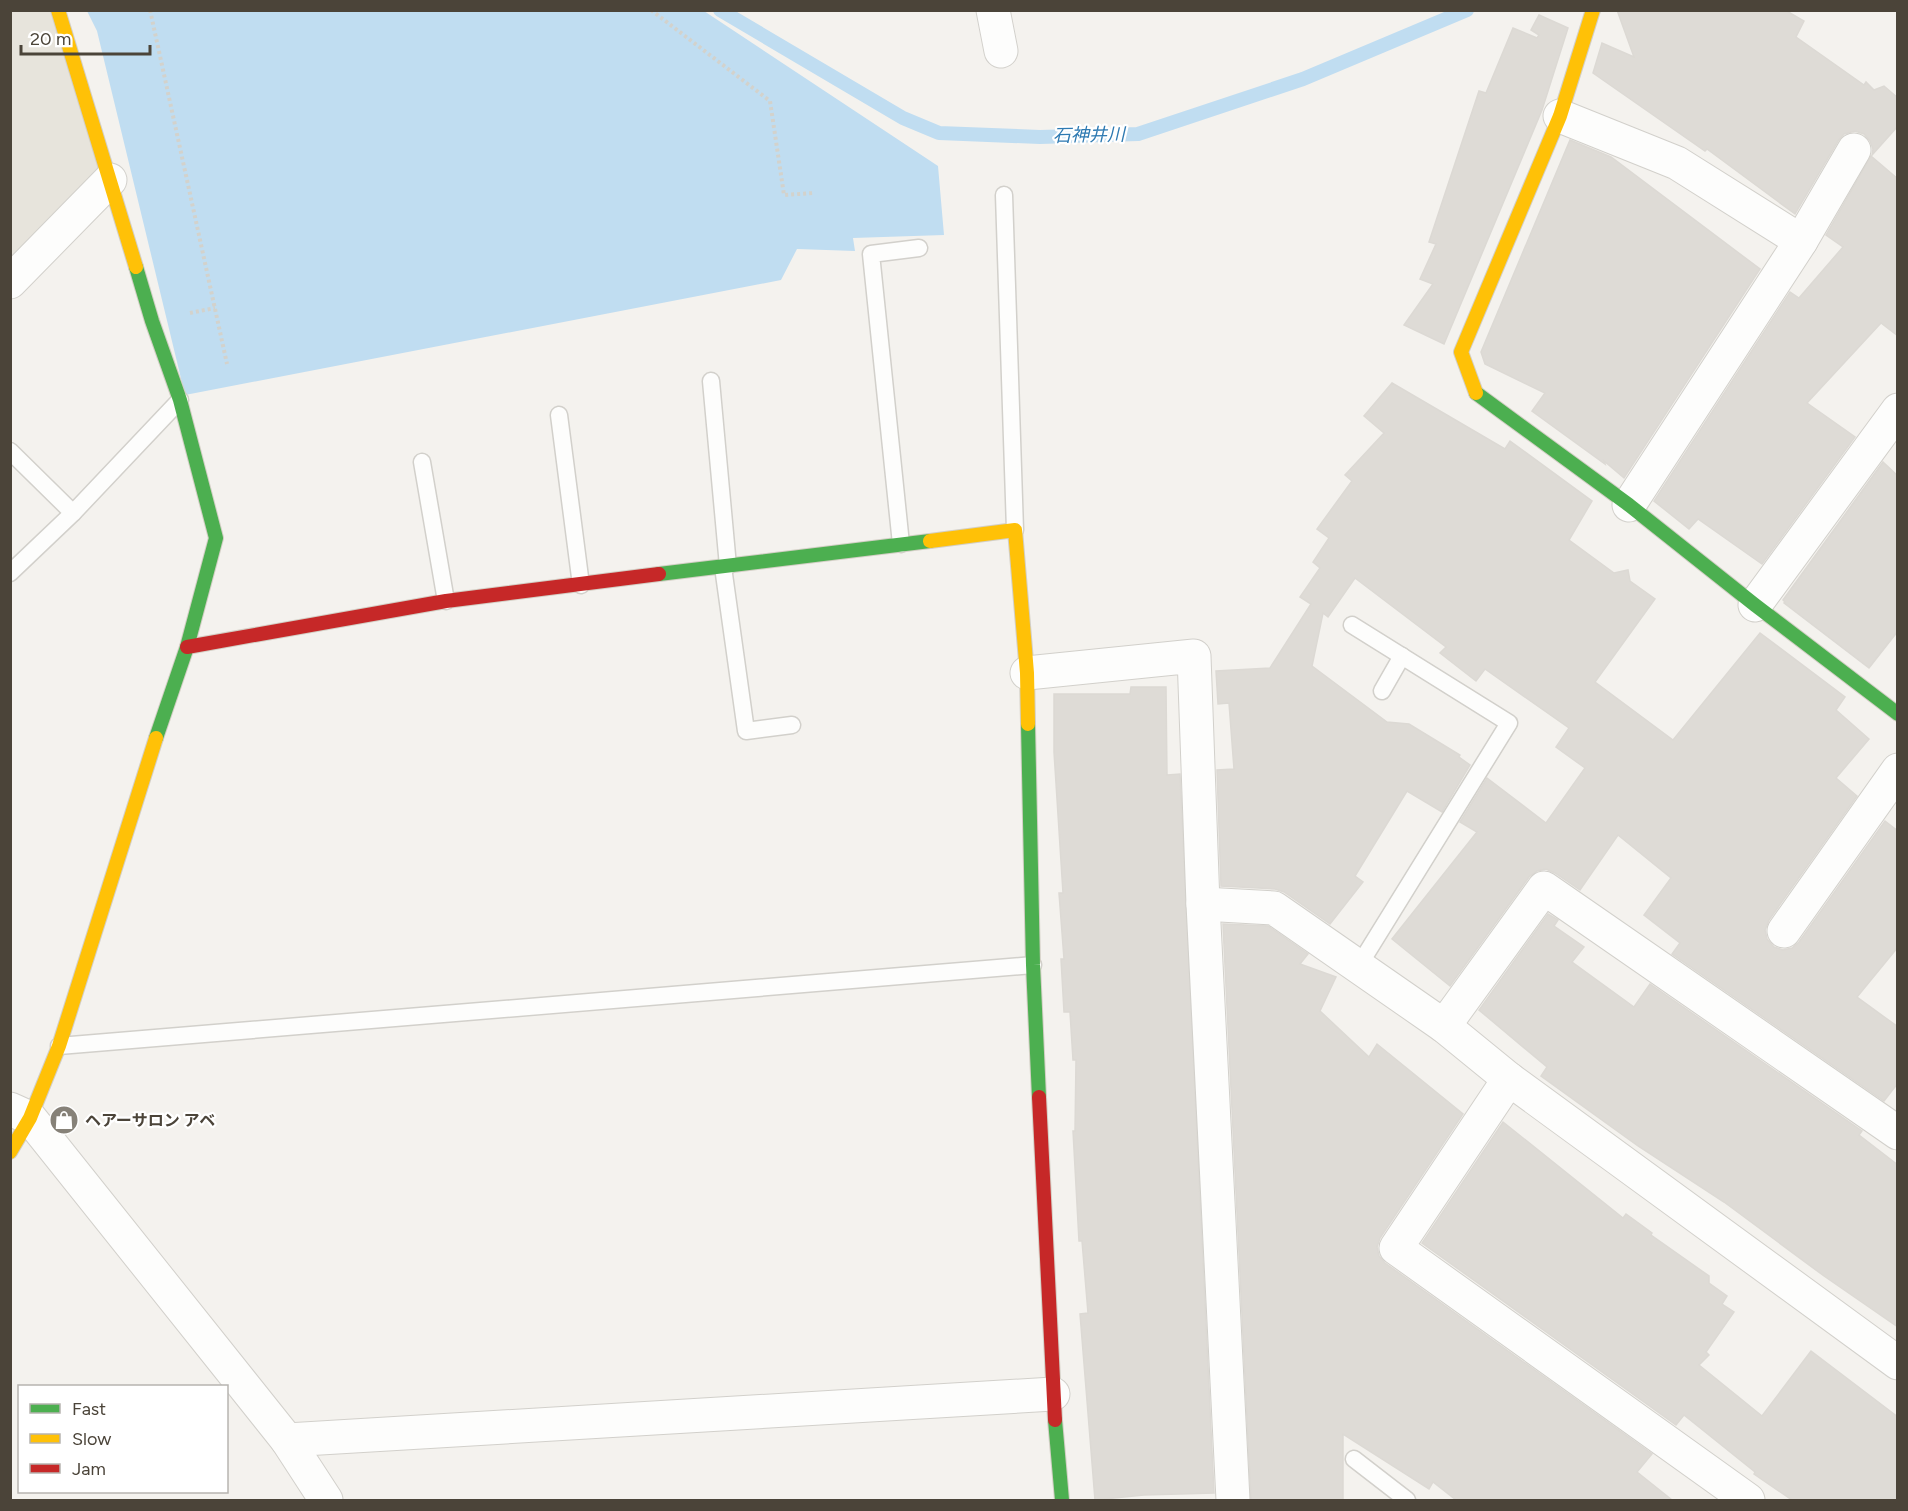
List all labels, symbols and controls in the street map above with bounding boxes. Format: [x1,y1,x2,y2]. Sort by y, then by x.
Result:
scale bar [21,18,150,56]
text: 20 m [30,28,71,50]
water label: 石神井川 [1053,123,1127,147]
shop icon: ヘアーサロン アベ [48,1104,80,1136]
place label: ヘアーサロン アベ [85,1111,215,1130]
legend [18,1385,228,1493]
text: Fast [72,1398,106,1420]
text: Slow [72,1428,111,1450]
text: Jam [72,1458,106,1480]

